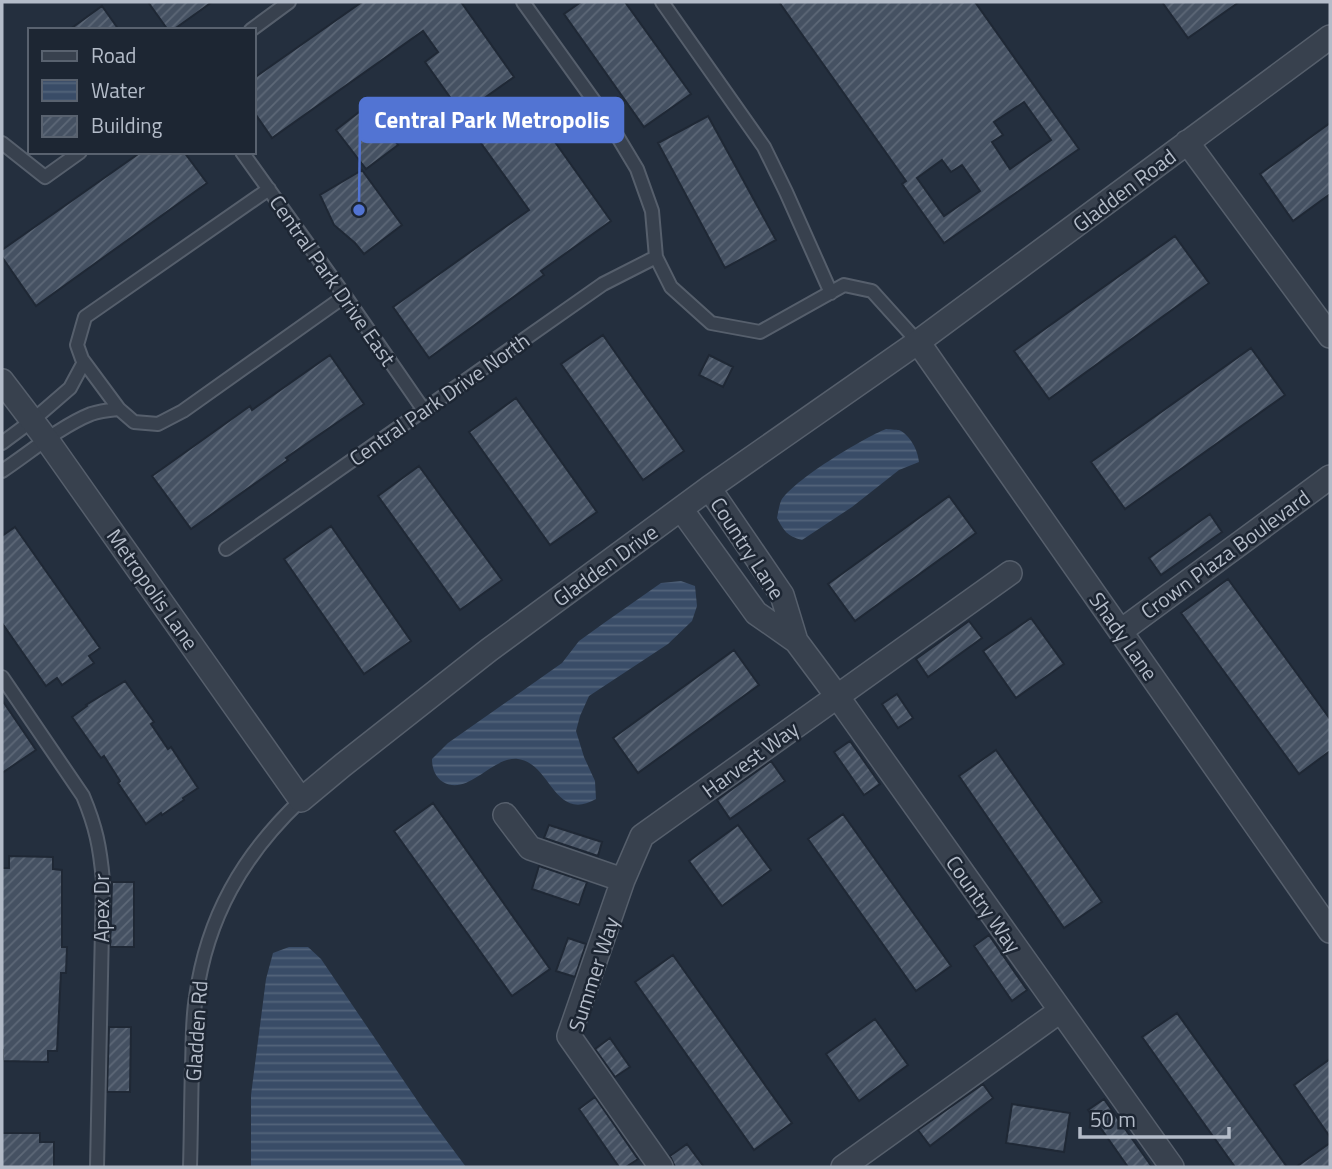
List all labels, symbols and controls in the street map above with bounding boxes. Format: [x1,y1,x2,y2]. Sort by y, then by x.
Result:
legend [28,28,256,154]
text: Road [91,39,136,71]
text: Water [91,74,145,106]
callout: Central Park Metropolis [360,98,623,142]
text: Central Park Metropolis [374,102,610,137]
text: Building [91,109,163,141]
street label: Gladden Road [1065,140,1183,240]
street label: Central Park Drive East [262,188,404,373]
street label: Central Park Drive North [342,324,536,474]
street label: Crown Plaza Boulevard [1134,481,1316,627]
street label: Country Lane [703,490,793,606]
street label: Gladden Drive [546,516,664,614]
street label: Metropolis Lane [99,522,207,656]
street label: Shady Lane [1082,585,1166,687]
street label: Harvest Way [695,713,805,805]
street label: Country Way [939,849,1029,959]
street label: Apex Dr [85,873,117,943]
street label: Summer Way [559,912,627,1036]
street label: Gladden Rd [177,980,215,1082]
scale bar [1080,1096,1229,1140]
text: 50 m [1090,1103,1136,1135]

